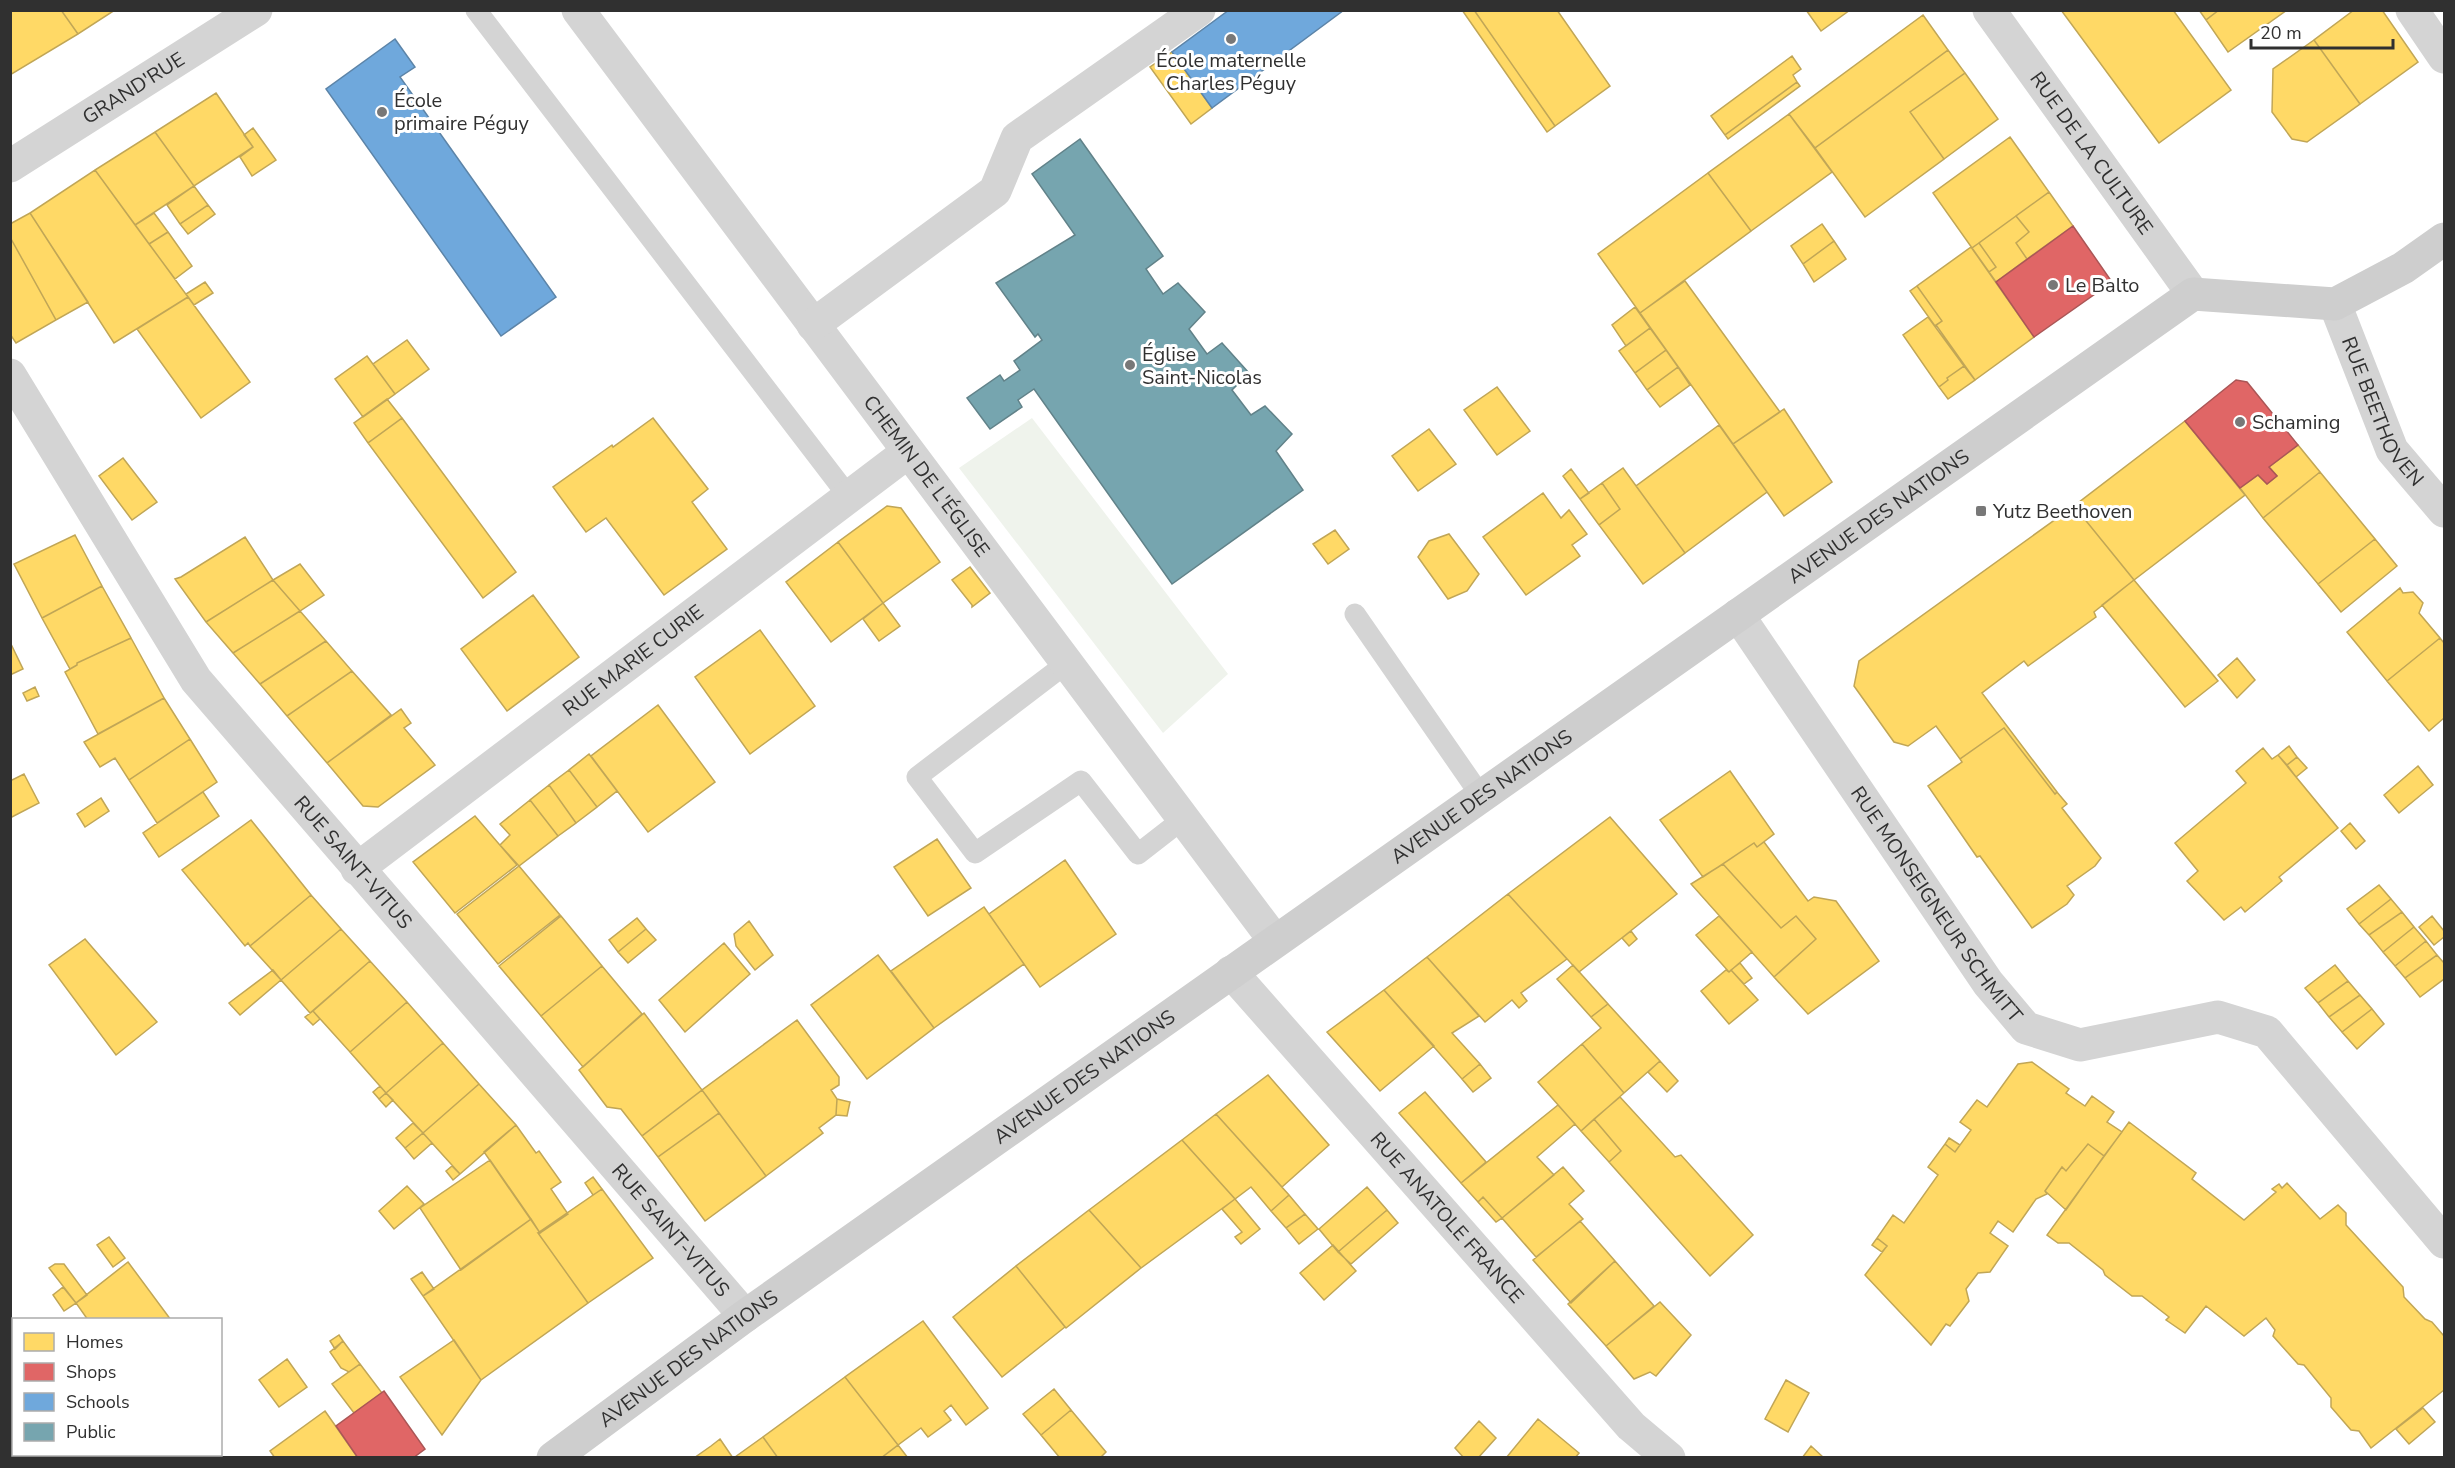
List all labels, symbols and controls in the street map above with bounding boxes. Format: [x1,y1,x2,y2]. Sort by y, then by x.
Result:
scale bar [2251,12,2394,50]
text: 20 m [2260,21,2302,45]
marker: École maternelle Charles Péguy [1224,32,1238,46]
street label: GRAND'RUE [77,46,190,131]
place label: École maternelle Charles Péguy [1156,47,1306,97]
street label: RUE DE LA CULTURE [2024,66,2159,240]
place label: École primaire Péguy [394,87,529,137]
marker: École primaire Péguy [375,105,389,119]
place label: Le Balto [2065,272,2139,299]
marker: Le Balto [2046,278,2060,292]
street label: RUE BEETHOVEN [2335,333,2430,492]
place label: Église Saint-Nicolas [1142,341,1262,391]
marker: Église Saint-Nicolas [1123,358,1137,372]
street label: CHEMIN DE L'ÉGLISE [857,390,996,563]
place label: Schaming [2252,409,2340,436]
marker: Schaming [2233,415,2247,429]
street label: AVENUE DES NATIONS [1782,443,1975,590]
place label: Yutz Beethoven [1992,498,2132,525]
marker: Yutz Beethoven [1974,504,1988,518]
street label: RUE MARIE CURIE [557,599,709,723]
street label: AVENUE DES NATIONS [1385,723,1578,870]
street label: RUE MONSEIGNEUR SCHMITT [1844,781,2029,1028]
street label: RUE SAINT-VITUS [288,790,418,935]
street label: AVENUE DES NATIONS [988,1004,1181,1150]
street label: RUE ANATOLE FRANCE [1364,1126,1530,1309]
street label: RUE SAINT-VITUS [605,1158,736,1303]
street label: AVENUE DES NATIONS [593,1284,784,1434]
legend [12,1318,222,1456]
text: Homes [66,1330,123,1354]
text: Shops [66,1360,116,1384]
text: Schools [66,1390,130,1414]
text: Public [66,1420,116,1444]

